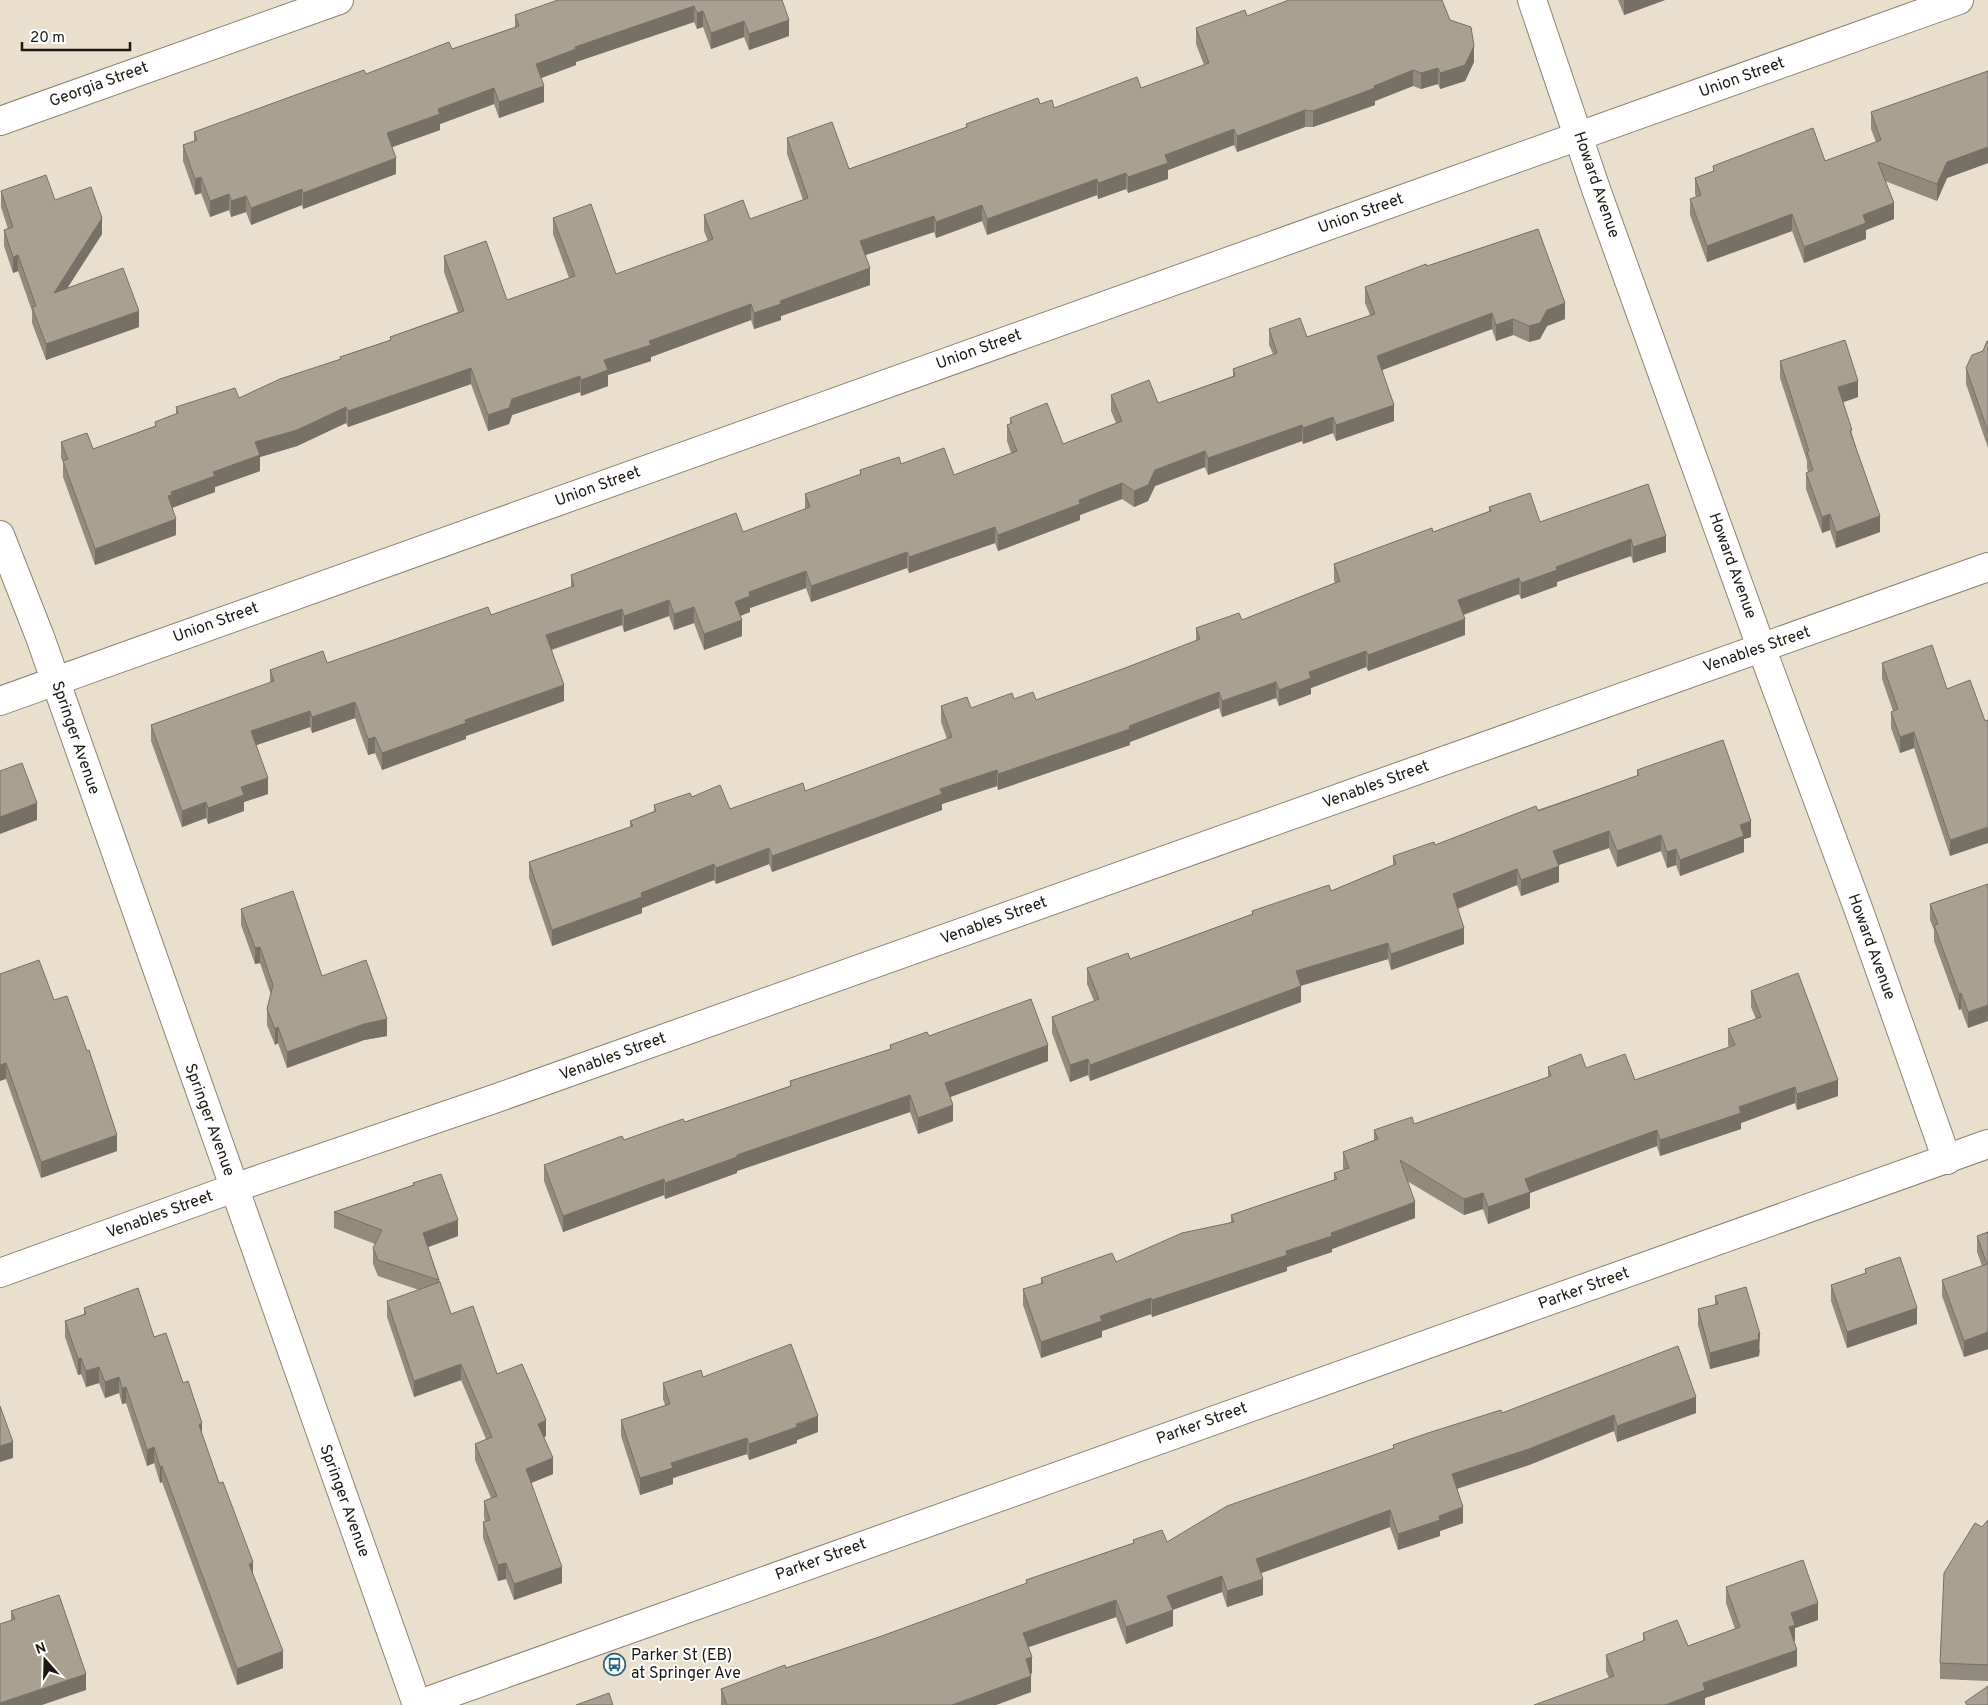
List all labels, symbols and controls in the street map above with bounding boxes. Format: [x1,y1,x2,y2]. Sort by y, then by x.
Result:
scale bar [22,20,130,52]
text: 20 m [30,29,65,48]
street label: Union Street [1696,53,1788,103]
street label: Georgia Street [47,58,151,112]
street label: Howard Avenue [1568,129,1624,241]
street label: Union Street [1315,189,1407,239]
street label: Union Street [933,325,1025,375]
street label: Union Street [552,462,644,512]
street label: Howard Avenue [1704,510,1760,622]
street label: Union Street [170,598,262,648]
street label: Venables Street [1701,622,1813,678]
street label: Springer Avenue [46,679,104,797]
street label: Venables Street [1320,756,1432,814]
street label: Howard Avenue [1843,891,1899,1003]
street label: Venables Street [938,892,1050,950]
street label: Venables Street [557,1028,669,1086]
street label: Springer Avenue [179,1061,239,1179]
street label: Venables Street [104,1186,216,1244]
street label: Parker Street [1536,1263,1632,1315]
street label: Parker Street [1154,1398,1250,1450]
street label: Springer Avenue [314,1442,374,1560]
street label: Parker Street [773,1534,869,1586]
north arrow [20,1635,70,1685]
text: N [33,1639,49,1659]
place label: Parker St (EB) at Springer Ave [631,1646,741,1684]
bus stop icon: Parker St (EB) at Springer Ave [603,1653,627,1677]

